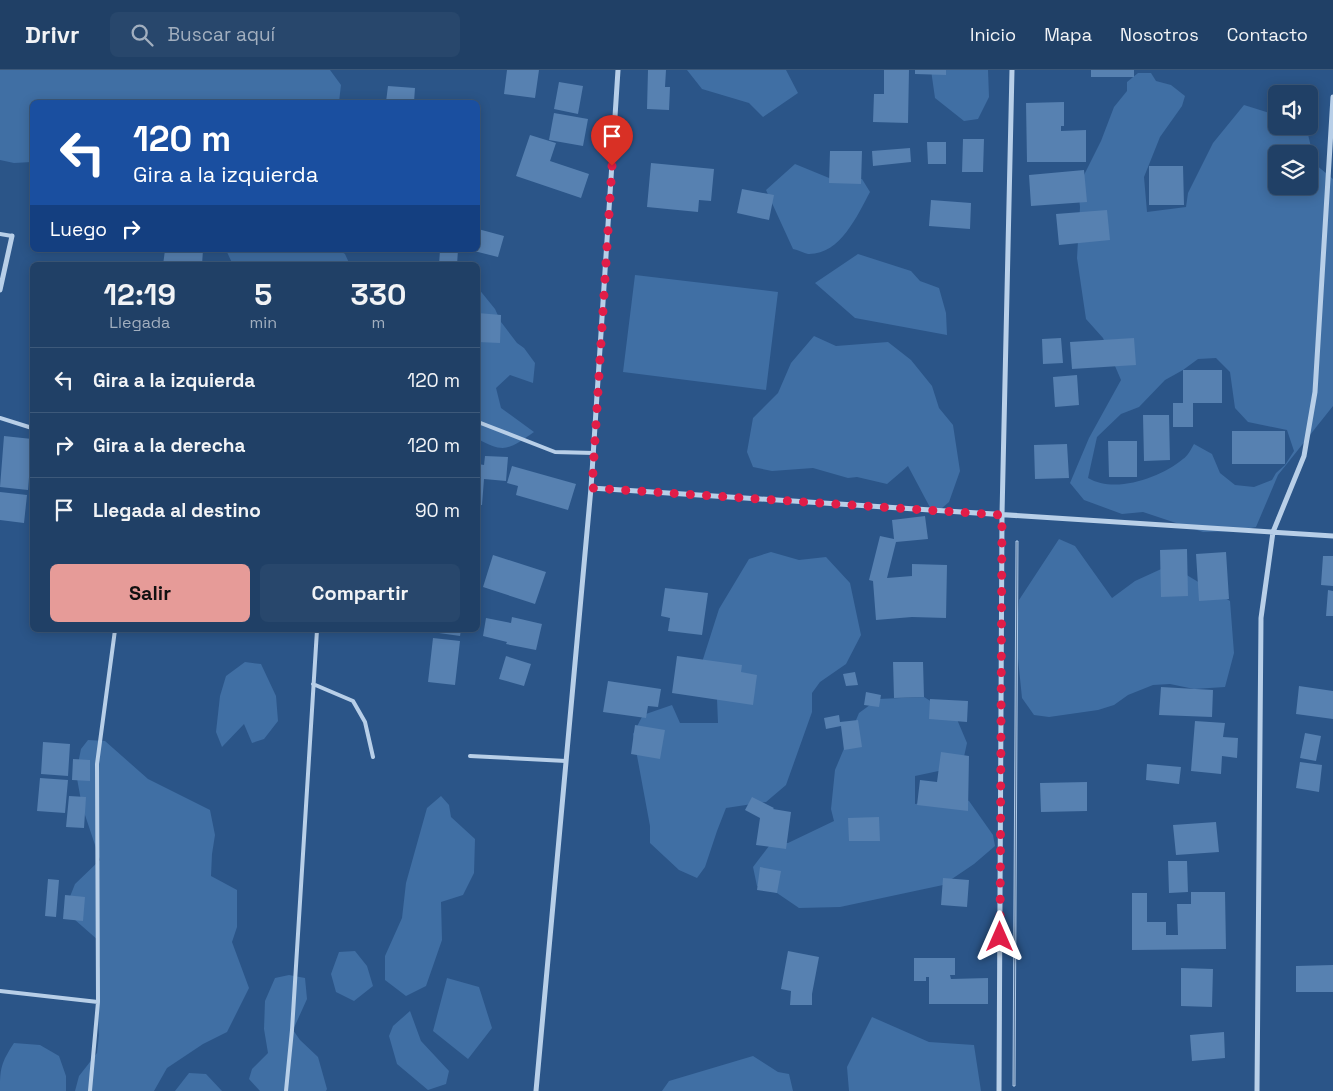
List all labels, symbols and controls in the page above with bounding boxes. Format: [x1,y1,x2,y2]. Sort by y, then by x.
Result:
search box [110,12,460,57]
text: Drivr [25,19,80,50]
icon: search [128,21,156,49]
text: Buscar aquí [168,22,275,47]
text: Inicio [970,23,1016,46]
text: Mapa [1044,23,1092,46]
text: Nosotros [1120,23,1199,46]
text: Contacto [1227,23,1308,46]
map controls [1268,85,1318,195]
button: sound [1268,85,1318,135]
pin [591,115,633,166]
text: 120 m [133,117,231,161]
icon: left [50,120,115,185]
icon: arrive [598,122,626,150]
button: layers [1268,145,1318,195]
text: Gira a la izquierda [133,160,318,188]
icon: right [117,215,145,243]
text: Luego [50,217,107,242]
text: 12:19 [104,275,176,314]
text: 5 [254,275,272,314]
text: 330 [351,275,406,314]
text: Llegada [109,312,170,333]
text: min [249,312,277,333]
text: m [372,312,385,333]
icon: left [50,366,78,394]
text: Gira a la izquierda [93,368,255,393]
text: 120 m [407,368,460,393]
icon: right [50,431,78,459]
text: Gira a la derecha [93,433,245,458]
text: 120 m [407,433,460,458]
icon: arrive [50,496,78,524]
text: Llegada al destino [93,498,261,523]
text: 90 m [415,498,460,523]
button: Salir [50,564,250,622]
button: Compartir [260,564,460,622]
position arrow [973,910,1025,962]

